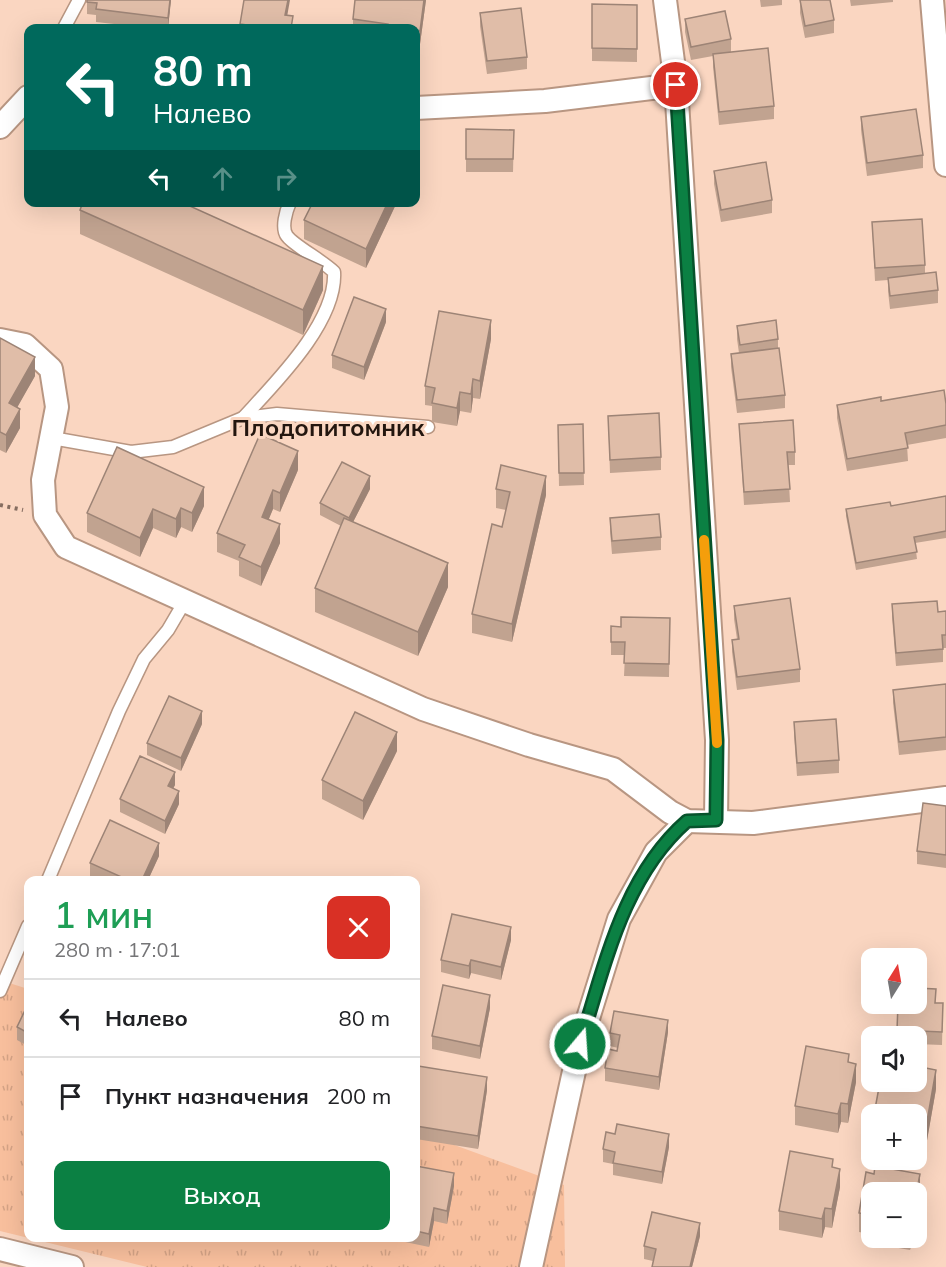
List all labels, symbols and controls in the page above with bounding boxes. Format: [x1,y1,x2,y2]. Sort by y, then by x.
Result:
text: 80 m [153,44,253,97]
icon: left [54,48,132,126]
pin [650,59,701,110]
icon: arrive [659,68,692,101]
text: Налево [153,96,252,130]
icon: left [143,162,176,195]
icon: ahead [206,162,239,195]
icon: right [269,162,302,195]
district label: Плодопитомник [231,412,425,442]
text: 1 мин [54,892,153,937]
button: close [327,896,390,959]
text: 280 m · 17:01 [54,937,180,962]
north arrow [861,948,927,1014]
map controls [861,948,927,1248]
icon: left [54,1002,87,1035]
text: Налево [105,1004,188,1032]
text: 80 m [339,1004,390,1032]
position arrow [548,1012,612,1076]
button: sound [861,1026,927,1092]
icon: arrive [54,1080,87,1113]
text: Пункт назначения [105,1082,309,1110]
text: 200 m [327,1082,391,1110]
button: + [861,1104,927,1170]
button: Выход [54,1161,390,1230]
button: − [861,1182,927,1248]

